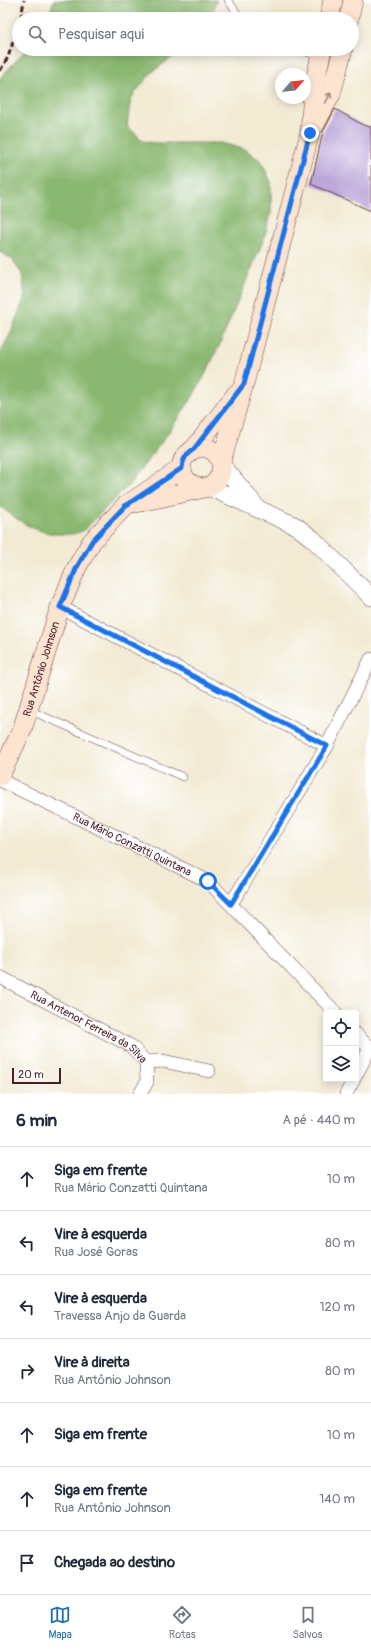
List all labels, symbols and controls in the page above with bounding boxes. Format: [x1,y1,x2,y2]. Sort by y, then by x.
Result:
search box [12,12,359,56]
icon: search [26,23,48,45]
text: Pesquisar aqui [58,25,144,44]
north arrow [275,68,311,104]
one-way arrow [325,92,332,104]
route end [301,124,319,142]
street label: Rua Antônio Johnson [21,620,62,718]
street label: Rua Mário Conzatti Quintana [71,810,193,879]
route start [199,872,217,890]
street label: Rua Antenor Ferreira da Silva [28,988,149,1066]
map controls [323,1010,359,1082]
button: locate [323,1010,359,1046]
button: layers [323,1046,359,1082]
scale bar [12,1066,61,1085]
text: 20 m [18,1068,44,1081]
text: 6 min [16,1110,57,1131]
text: A pé · 440 m [283,1112,355,1128]
text: Siga em frente [54,1161,147,1180]
icon: ahead [16,1168,38,1190]
text: 10 m [327,1171,355,1187]
text: Rua Mário Conzatti Quintana [54,1180,208,1196]
text: Vire à esquerda [54,1225,147,1244]
icon: left [16,1232,38,1254]
text: 80 m [325,1235,355,1251]
text: Rua José Goras [54,1244,138,1260]
text: Vire à esquerda [54,1289,147,1308]
icon: left [16,1296,38,1318]
text: 120 m [319,1299,355,1315]
text: Travessa Anjo da Guarda [54,1308,186,1324]
text: Vire à direita [54,1353,130,1372]
icon: right [16,1360,38,1382]
text: 80 m [325,1363,355,1379]
text: Rua Antônio Johnson [54,1372,171,1388]
icon: ahead [16,1424,38,1446]
text: Siga em frente [54,1425,147,1444]
text: 10 m [327,1427,355,1443]
text: Siga em frente [54,1481,147,1500]
icon: ahead [16,1488,38,1510]
text: 140 m [319,1491,355,1507]
text: Rua Antônio Johnson [54,1500,171,1516]
icon: arrive [16,1552,38,1574]
text: Chegada ao destino [54,1553,175,1572]
tab: Mapa [48,1604,72,1641]
tab: Rotas [169,1604,196,1641]
tab: Salvos [293,1604,322,1641]

